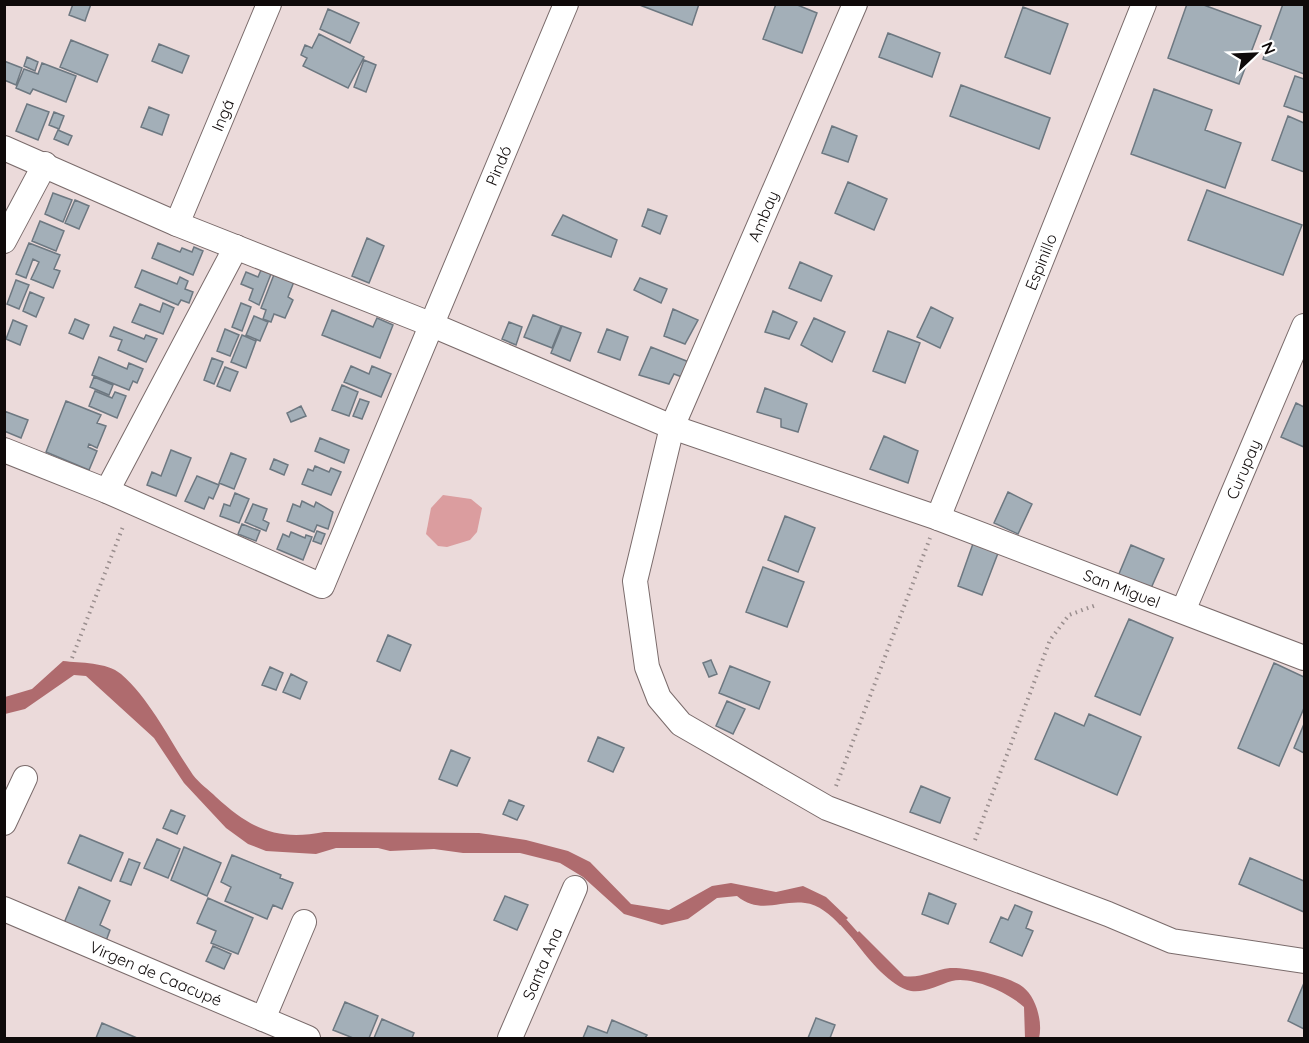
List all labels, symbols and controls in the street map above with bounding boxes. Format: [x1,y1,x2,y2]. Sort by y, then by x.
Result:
north arrow [1225,24,1285,84]
text: N [1257,39,1280,57]
street label: Ingá [207,96,238,134]
street label: Pindó [481,142,516,188]
street label: Ambay [743,187,783,245]
street label: Espinillo [1020,231,1061,293]
street label: Curupay [1222,436,1265,502]
street label: San Miguel [1081,565,1163,612]
street label: Santa Ana [518,924,567,1003]
street label: Virgen de Caacupé [87,937,225,1010]

